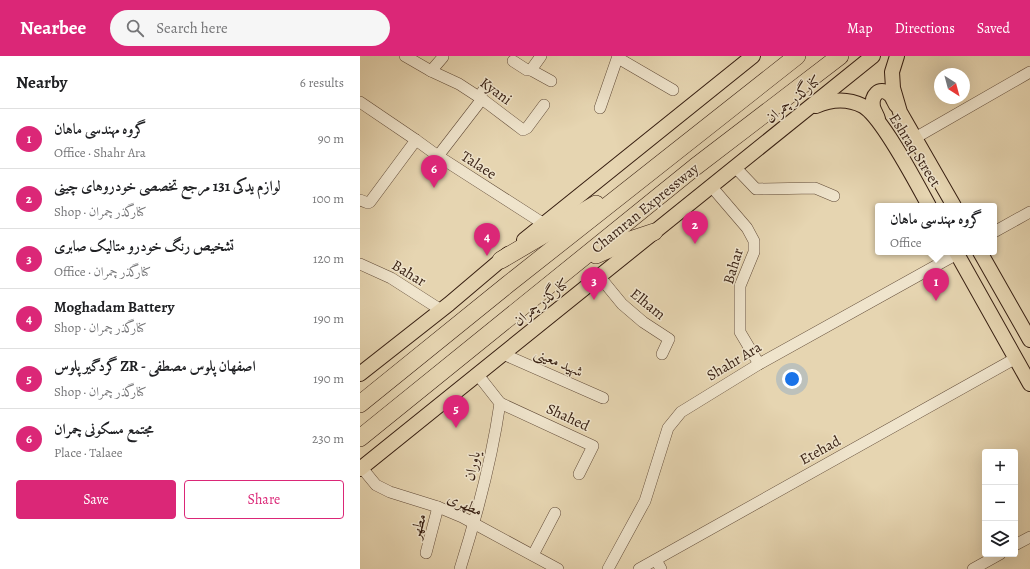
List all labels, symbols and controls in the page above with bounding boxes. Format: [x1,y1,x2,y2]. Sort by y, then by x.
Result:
search box [110,10,390,46]
text: Nearbee [20,15,86,41]
icon: search [124,17,146,39]
text: Search here [156,18,228,38]
text: Map [847,19,873,38]
text: Directions [895,19,955,38]
text: Saved [977,19,1010,38]
north arrow [934,68,970,104]
street label: کنارگذر چمران [760,69,825,128]
text: Nearby [16,71,67,94]
street label: Kyani [476,73,516,109]
text: 6 results [300,74,344,91]
street label: Eshraq Street [885,109,946,191]
text: گروه مهندسی ماهان [54,119,146,139]
text: 1 [27,130,31,147]
text: 90 m [318,130,344,147]
text: Office · Shahr Ara [54,144,146,161]
street label: Talaee [457,146,501,184]
pin: 6 [421,155,447,188]
street label: Chamran Expressway [587,158,703,258]
text: لوازم یدکی 131 مرجع تخصصی خودروهای چینی [54,176,281,196]
text: 2 [26,190,32,207]
text: 100 m [312,190,344,207]
text: Shop · کنارگذر چمران [54,203,146,220]
popup [875,203,997,255]
text: گروه مهندسی ماهان [890,209,982,229]
pin: 2 [682,211,708,244]
pin: 4 [474,223,500,256]
text: Office [890,234,922,251]
text: تشخیص رنگ خودرو متالیک صابری [54,236,234,256]
street label: Bahar [718,245,748,286]
text: 3 [26,250,32,267]
text: 120 m [313,250,344,267]
street label: Bahar [388,255,430,291]
text: Office · کنارگذر چمران [54,263,151,280]
pin: 3 [581,267,607,300]
pin: 1 [923,268,949,301]
street label: کنارگذر چمران [508,272,573,331]
street label: Elham [626,284,670,325]
text: Moghadam Battery [54,297,175,317]
text: 4 [26,310,32,327]
text: 190 m [313,310,344,327]
text: Shop · کنارگذر چمران [54,319,146,336]
street label: Shahr Ara [703,337,765,385]
street label: شهید معینی [531,342,587,383]
text: گردگیر پلوس ZR - اصفهان پلوس مصطفی [54,356,256,376]
your location [782,369,802,389]
text: 5 [26,370,32,387]
text: 190 m [313,370,344,387]
text: Shop · کنارگذر چمران [54,383,146,400]
pin: 5 [443,395,469,428]
street label: Shahed [543,398,594,436]
text: مجتمع مسکونی چمران [54,419,154,439]
text: 6 [26,430,32,447]
text: 230 m [312,430,344,447]
street label: Etehad [796,430,845,469]
text: Place · Talaee [54,444,123,461]
street label: یاوران [459,448,485,483]
map controls [982,449,1018,557]
button: + [982,449,1018,485]
button: Save [16,480,176,519]
button: Share [184,480,344,519]
button: − [982,485,1018,521]
street label: مطهری [444,487,486,521]
street label: مطهر [404,511,431,543]
button: layers [982,521,1018,557]

